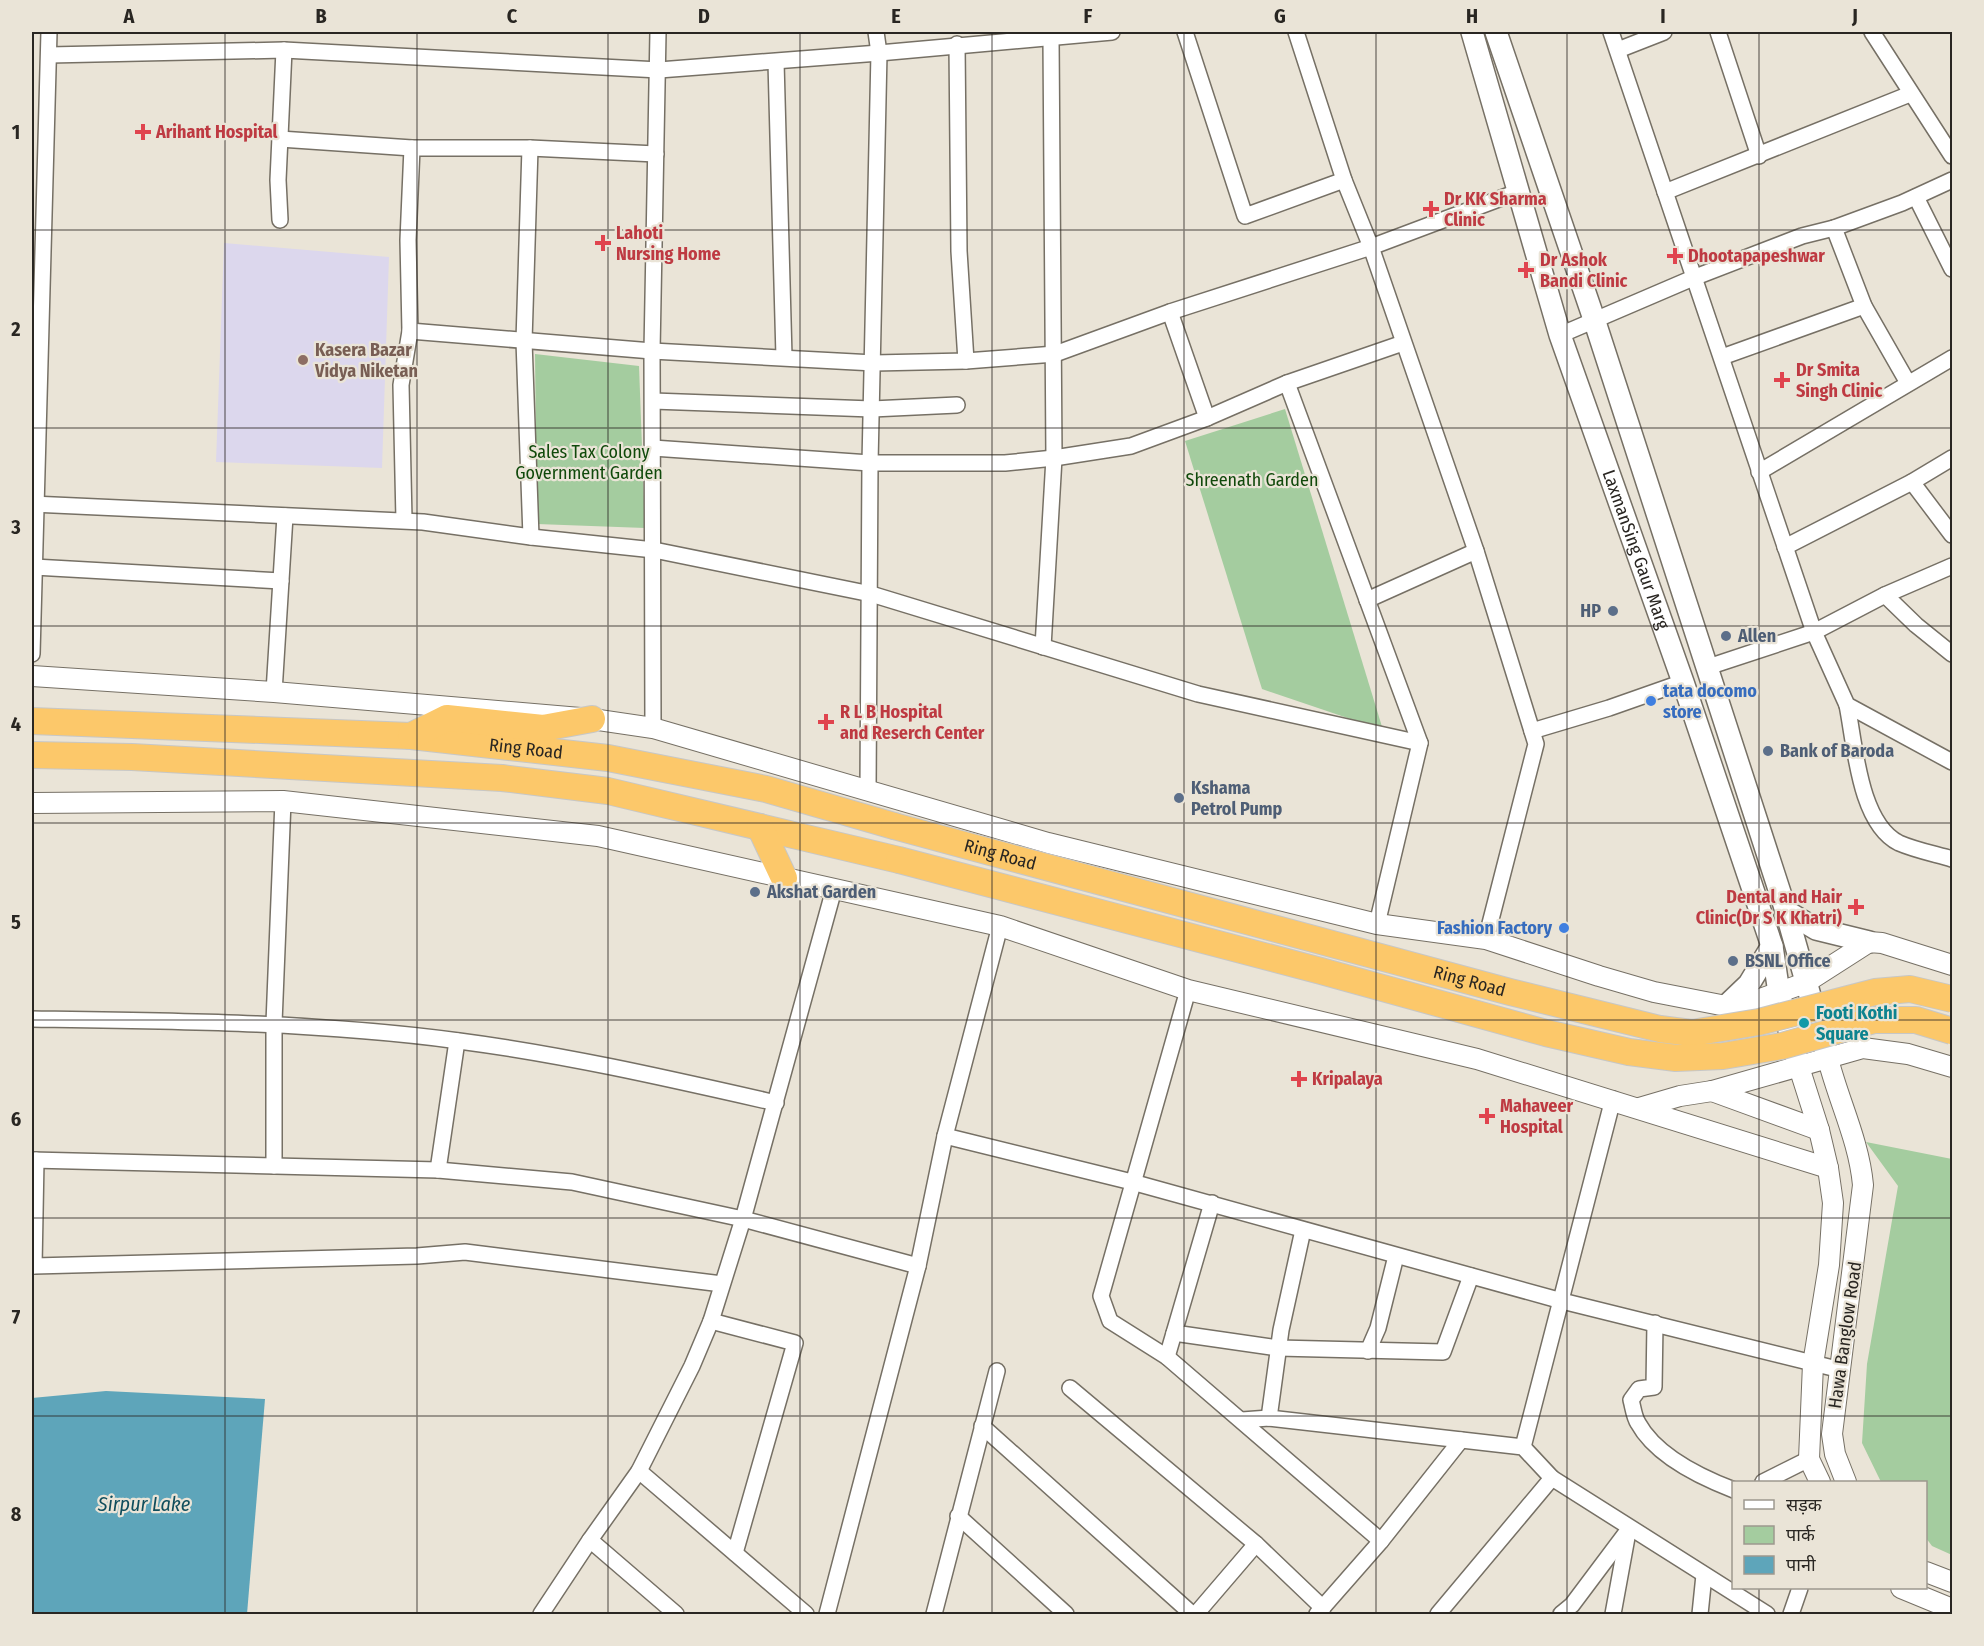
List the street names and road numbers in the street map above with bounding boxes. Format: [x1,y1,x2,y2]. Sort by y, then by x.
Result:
street label: LaxmanSing Gaur Marg [1598,467,1675,633]
street label: Ring Road [488,734,564,764]
street label: Ring Road [962,834,1039,875]
street label: Ring Road [1431,961,1508,1001]
street label: Hawa Banglow Road [1824,1260,1866,1410]

